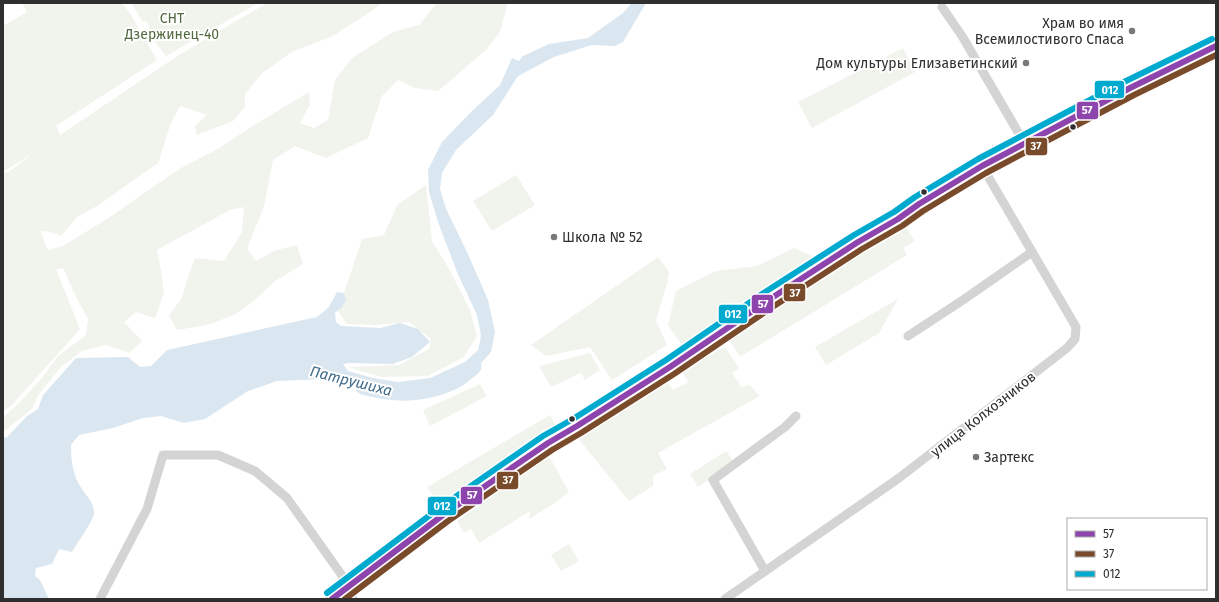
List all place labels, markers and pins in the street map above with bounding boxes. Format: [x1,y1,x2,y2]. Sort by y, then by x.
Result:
place label: Храм во имя Всемилостивого Спаса [975,15,1124,48]
marker: Храм во имя Всемилостивого Спаса [1127,26,1137,36]
place label: Дом культуры Елизаветинский [816,55,1018,72]
marker: Дом культуры Елизаветинский [1021,58,1031,68]
unlabelled marker [1068,122,1078,132]
unlabelled marker [919,187,929,197]
place label: Школа № 52 [562,229,643,246]
marker: Школа № 52 [549,232,559,242]
unlabelled marker [567,414,577,424]
place label: Зартекс [984,449,1035,466]
marker: Зартекс [971,452,981,462]

